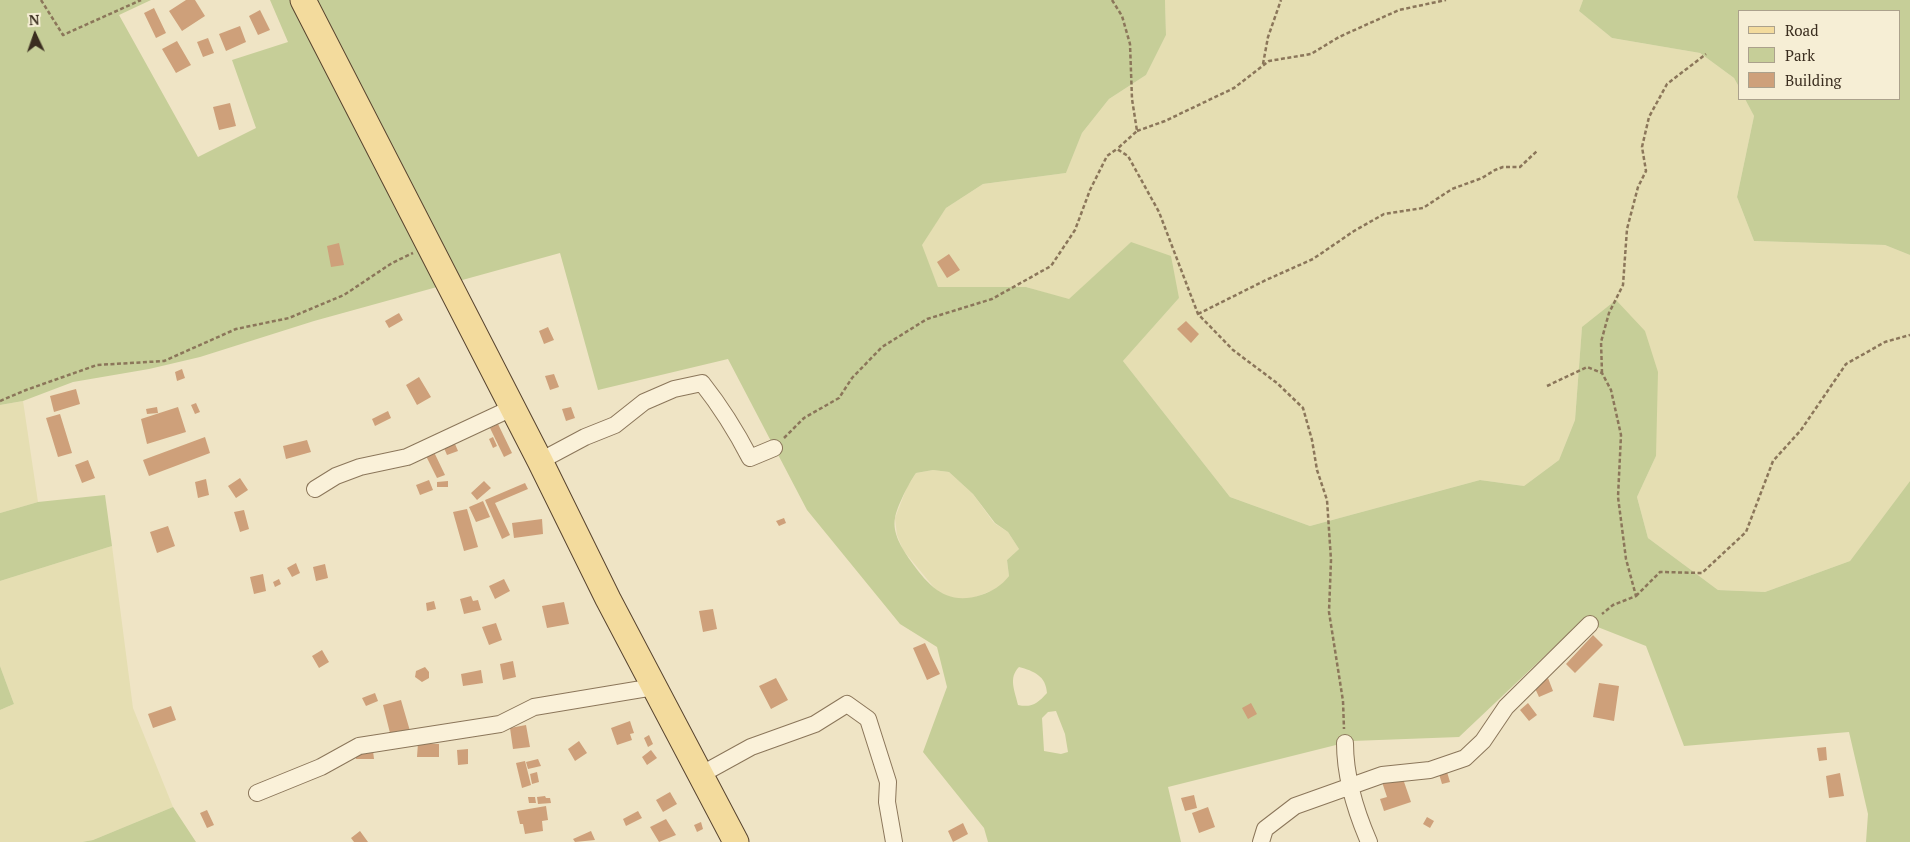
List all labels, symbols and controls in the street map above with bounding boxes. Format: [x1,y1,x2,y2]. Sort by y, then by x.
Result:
north arrow [10,10,60,60]
text: N [28,10,40,29]
legend [1738,10,1900,100]
text: Road [1785,20,1818,40]
text: Park [1785,45,1815,65]
text: Building [1785,70,1842,90]

